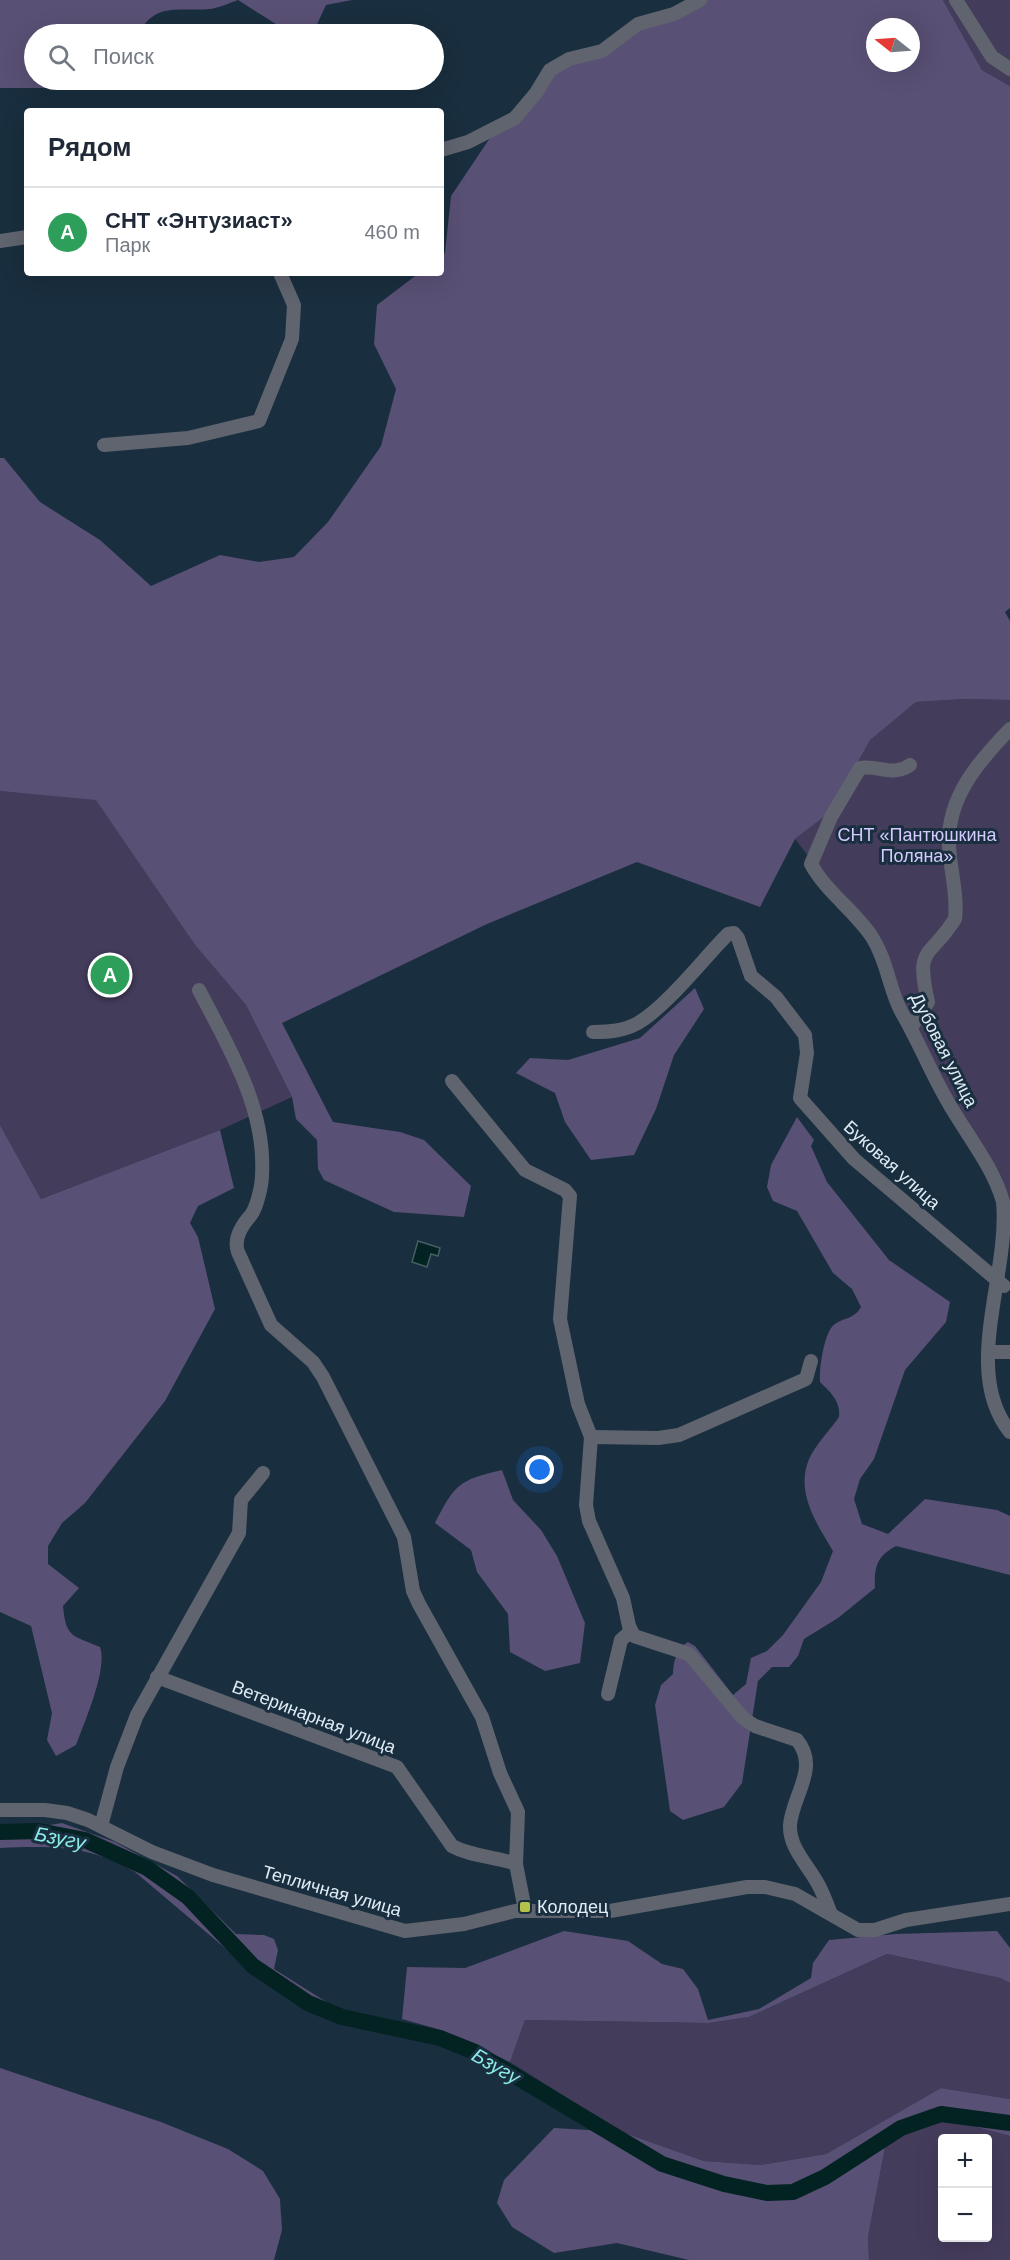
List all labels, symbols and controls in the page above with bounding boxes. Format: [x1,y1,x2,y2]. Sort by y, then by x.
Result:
north arrow [866,18,920,72]
search box [24,24,444,90]
icon: search [45,41,78,74]
text: Поиск [93,44,154,69]
text: Рядом [48,132,131,162]
text: СНТ «Энтузиаст» [105,208,293,233]
text: A [60,221,75,243]
text: 460 m [364,221,420,243]
text: Парк [105,234,150,256]
park label: СНТ «Пантюшкина Поляна» [838,825,997,866]
pin: A [90,952,130,998]
street label: Дубовая улица [907,989,982,1111]
street label: Буковая улица [840,1117,945,1214]
your location [525,1455,554,1484]
street label: Ветеринарная улица [229,1677,400,1758]
water label: Бзугу [33,1822,88,1854]
street label: Тепличная улица [260,1862,405,1921]
place label: Колодец [537,1897,608,1917]
marker: Колодец [518,1900,532,1914]
water label: Бзугу [468,2044,525,2089]
map controls [938,2134,992,2242]
button: + [938,2134,992,2188]
button: − [938,2188,992,2242]

